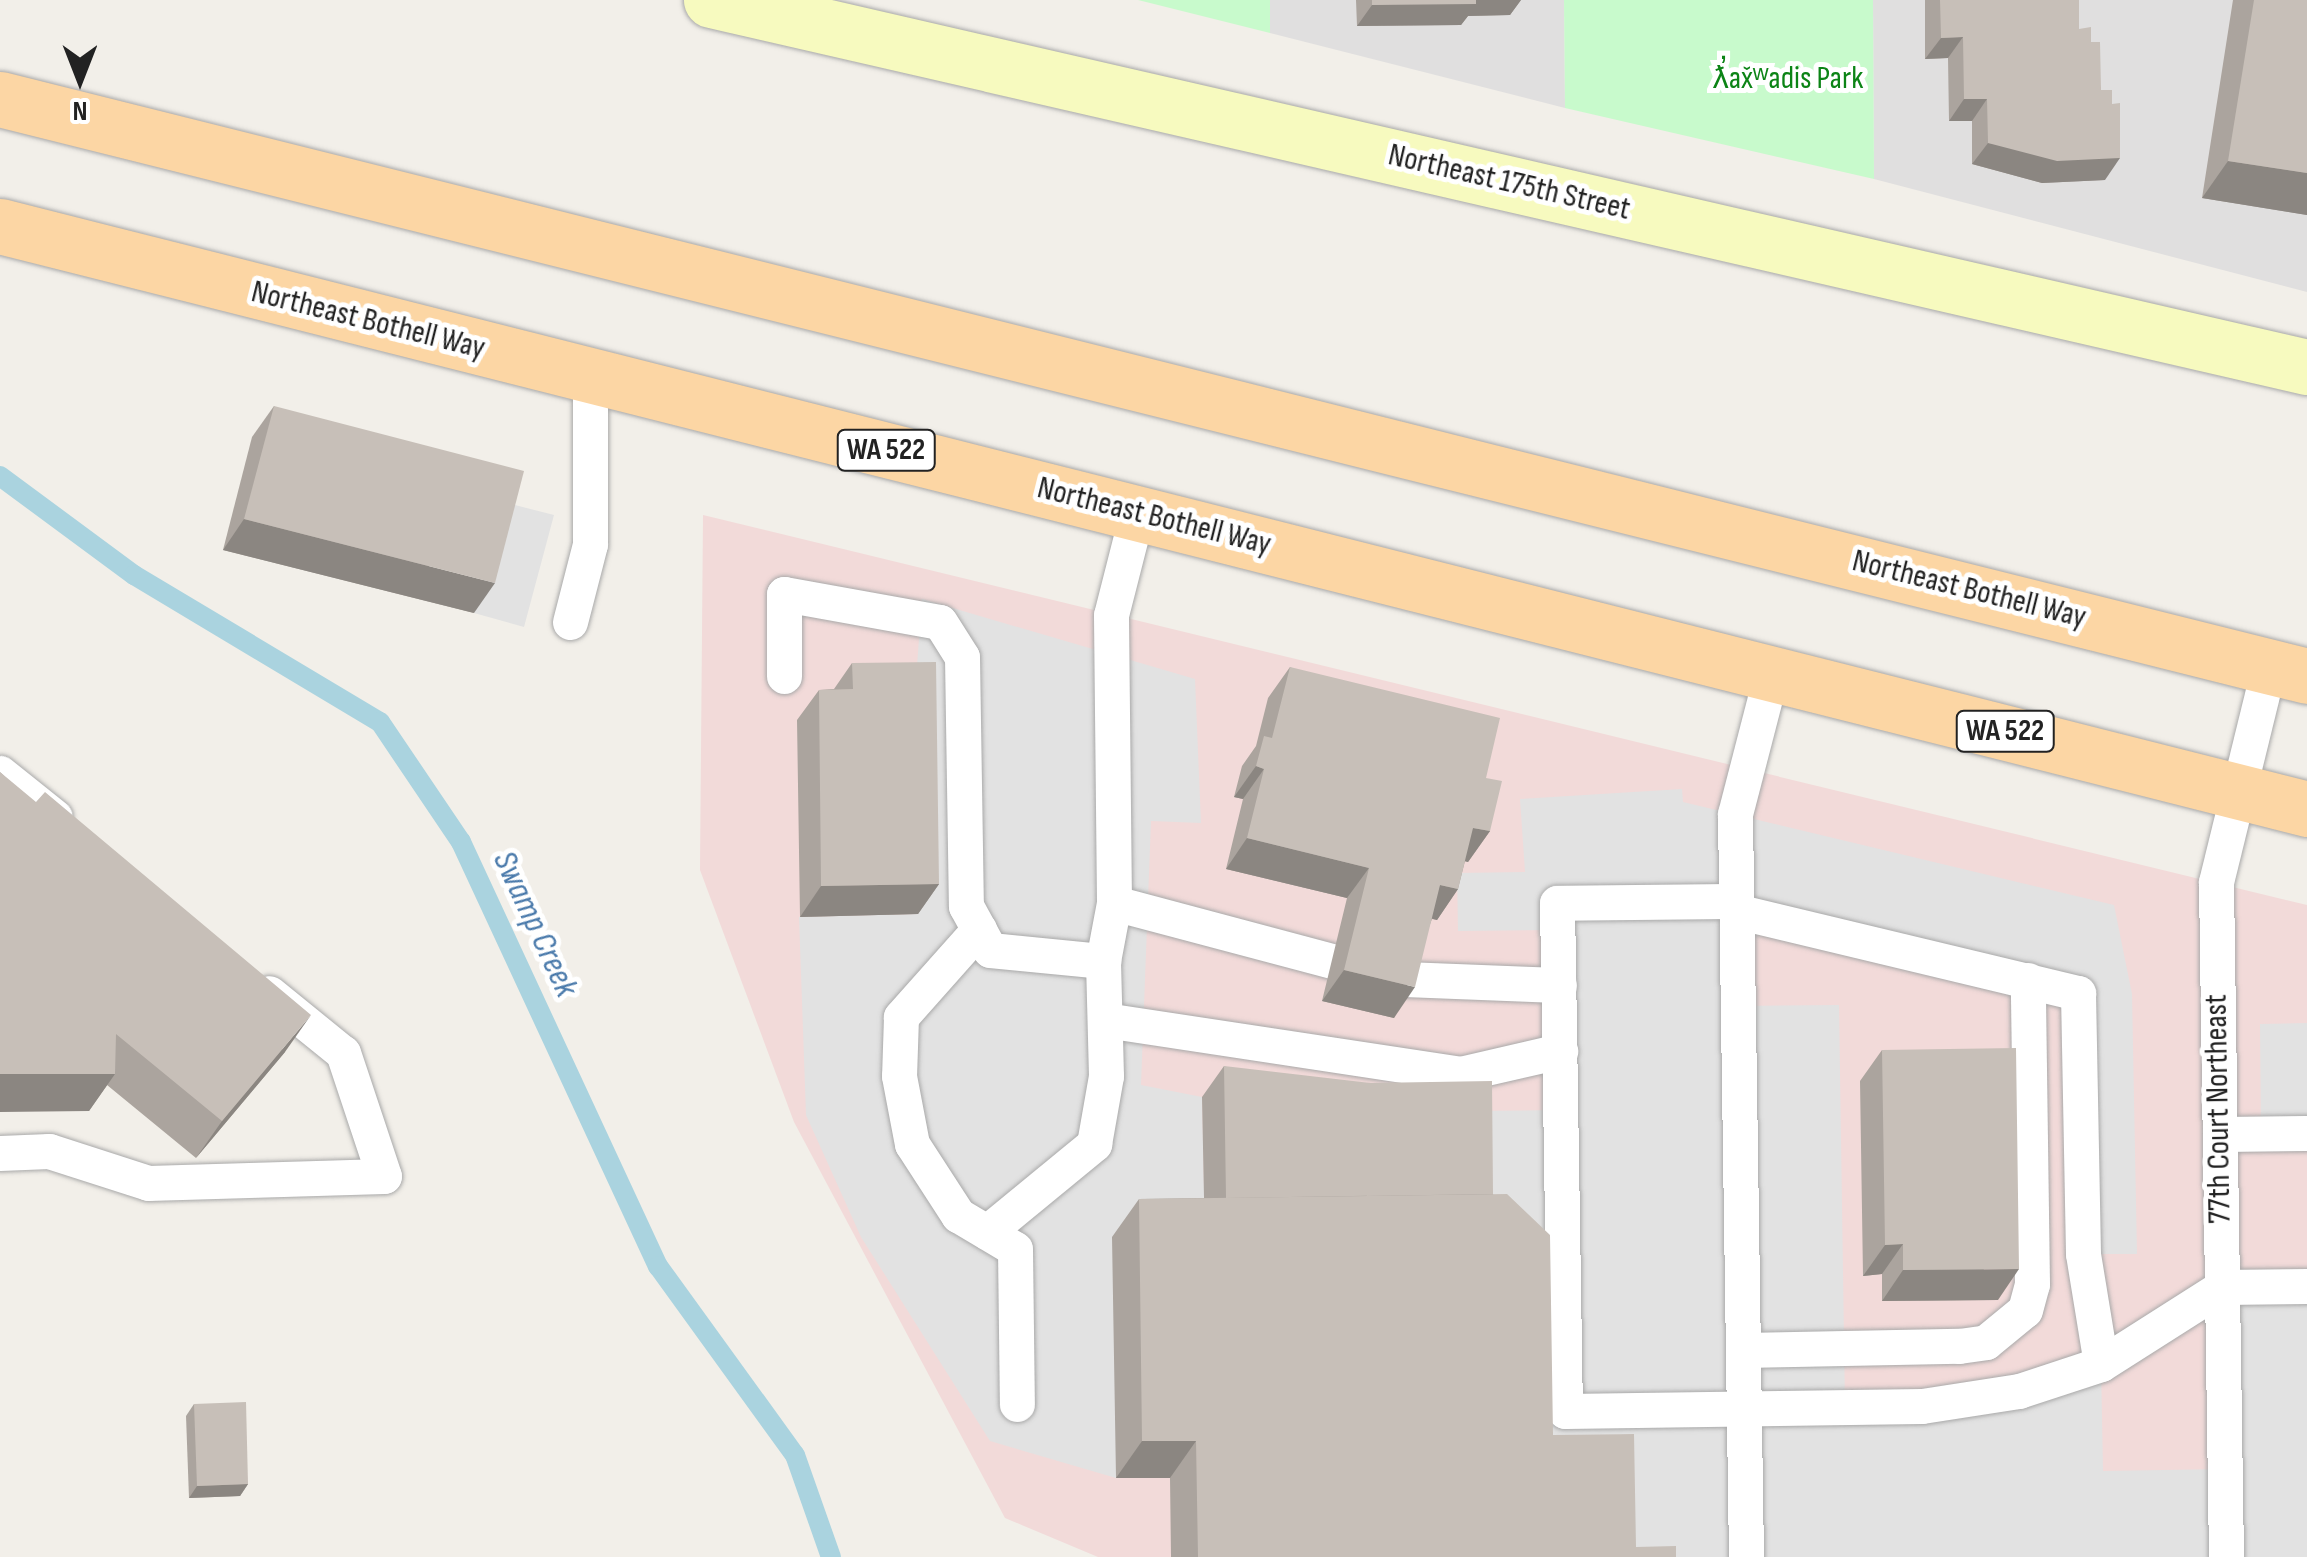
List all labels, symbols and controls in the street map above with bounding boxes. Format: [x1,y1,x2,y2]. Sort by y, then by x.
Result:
north arrow [30,30,130,130]
park label: ƛ̕ax̌ʷadis Park [1713,60,1863,98]
text: N [73,94,87,127]
street label: Northeast 175th Street [1384,137,1634,229]
street label: Northeast Bothell Way [247,273,489,369]
road number: WA 522 [836,425,936,475]
street label: Northeast Bothell Way [1033,469,1275,565]
street label: Northeast Bothell Way [1848,542,2090,638]
road number: WA 522 [1955,706,2055,756]
water label: Swamp Creek [483,844,587,1004]
street label: 77th Court Northeast [2198,994,2240,1224]

